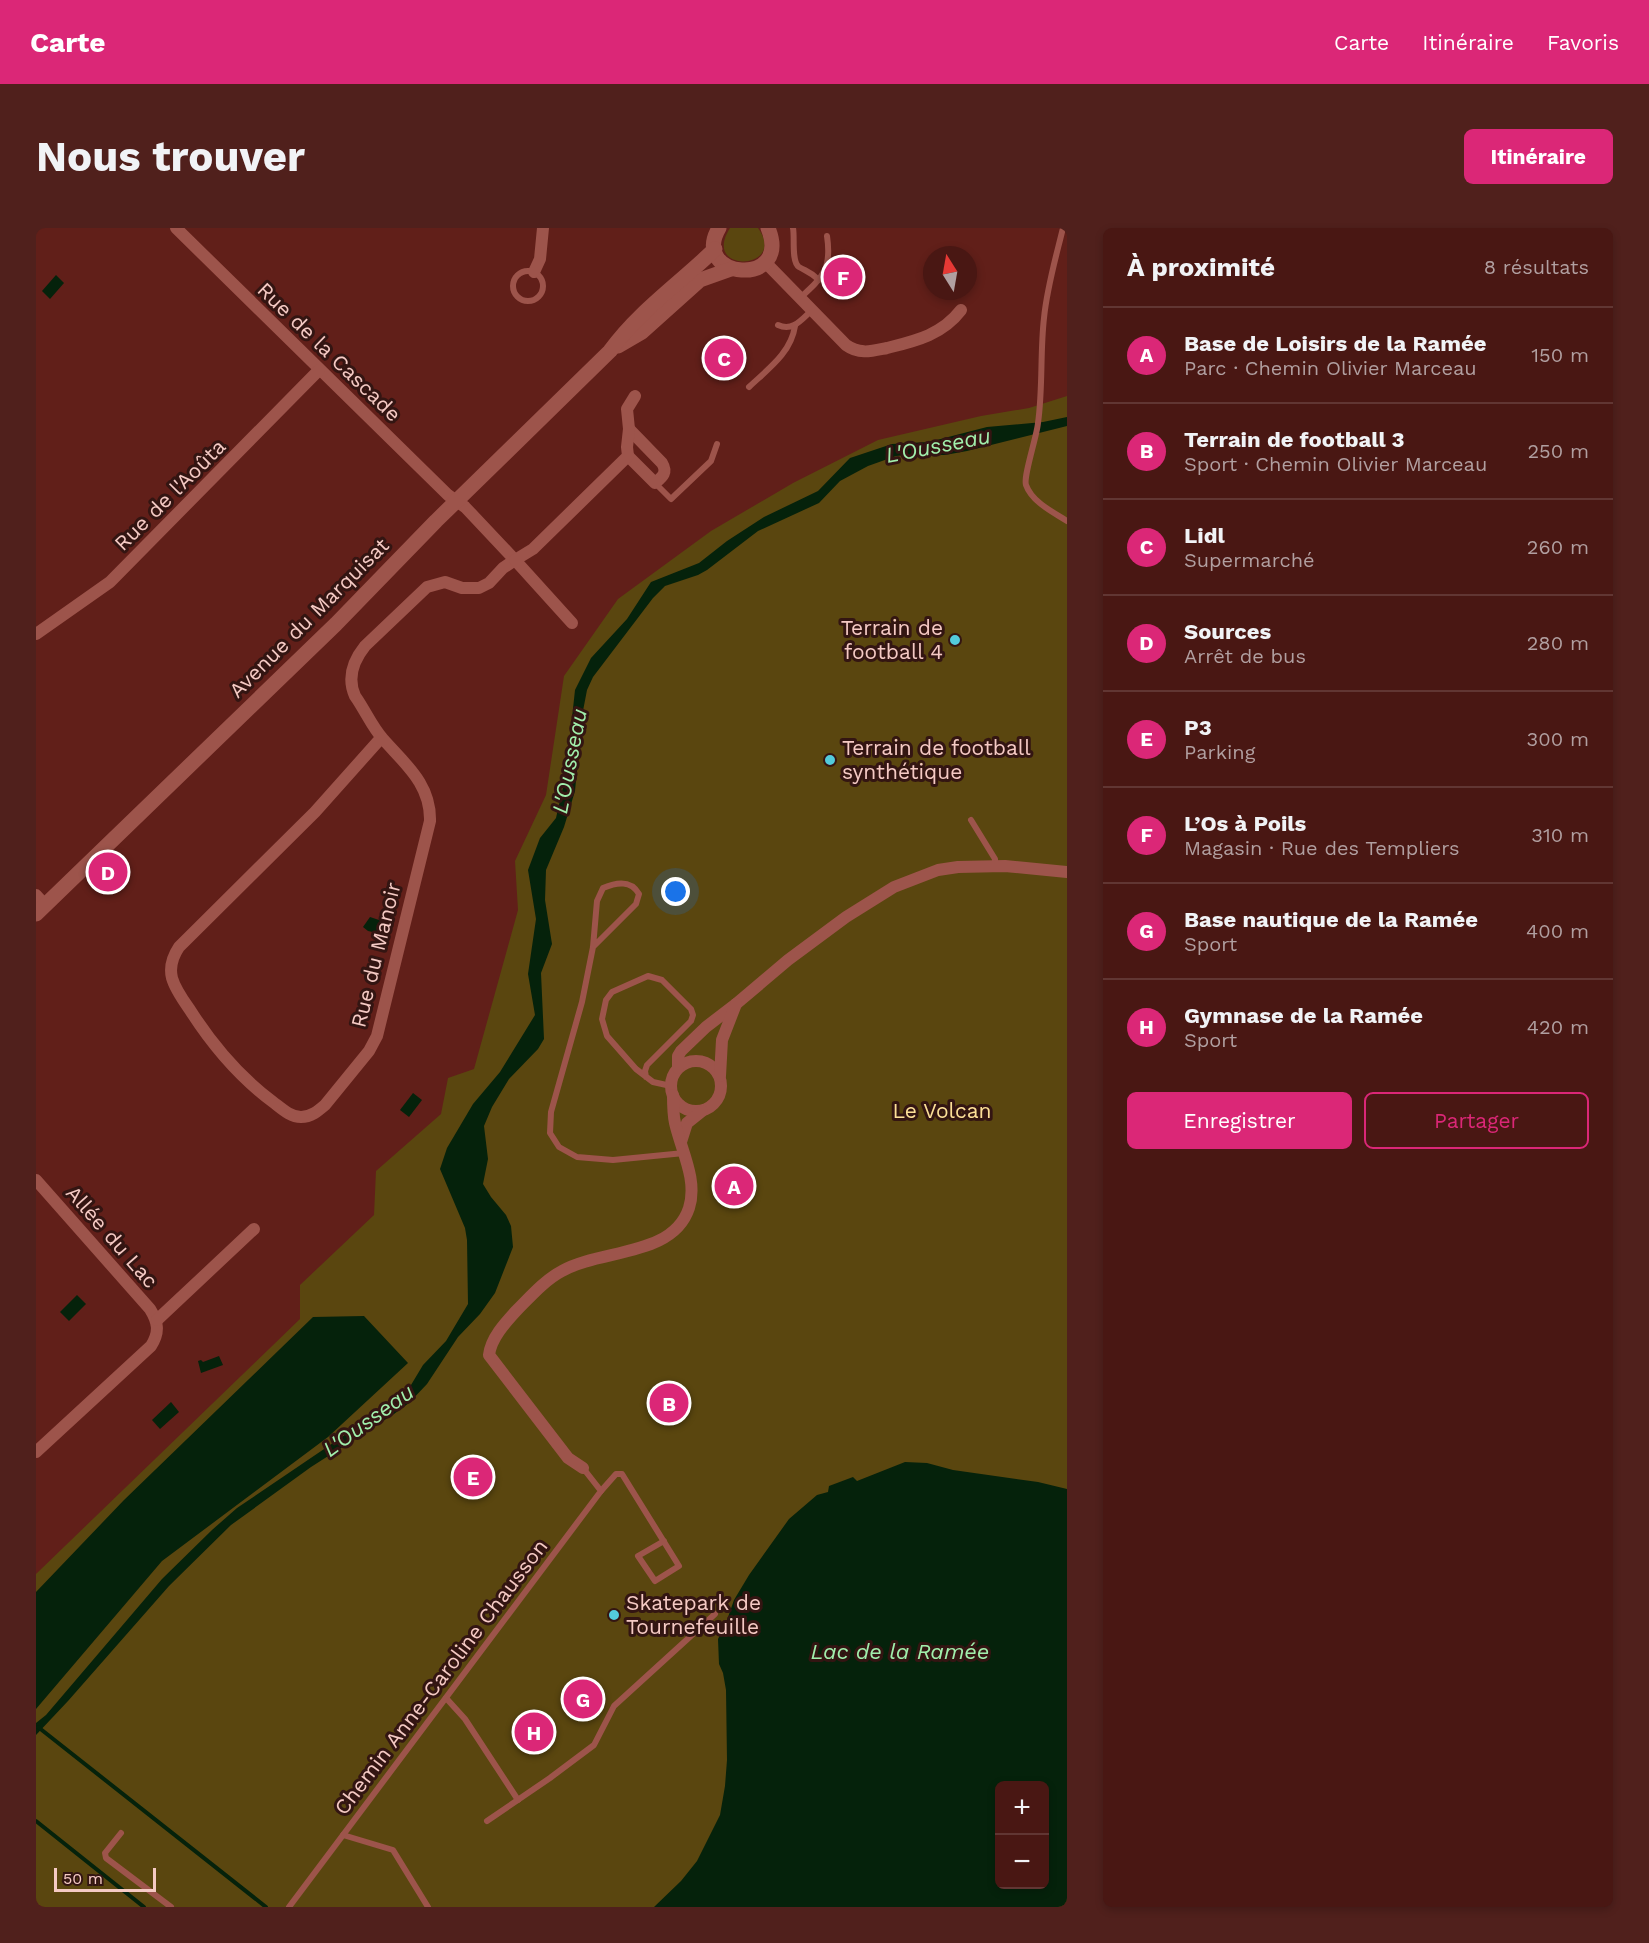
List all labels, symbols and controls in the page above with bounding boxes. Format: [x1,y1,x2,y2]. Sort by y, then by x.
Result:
text: Carte [30,26,105,59]
text: Carte [1334,30,1389,55]
text: Itinéraire [1422,30,1514,55]
text: Favoris [1547,30,1619,55]
button: Itinéraire [1464,129,1613,184]
text: Nous trouver [36,132,305,181]
north arrow [923,246,977,300]
text: À proximité [1127,252,1275,282]
pin: F [824,254,862,300]
text: 8 résultats [1484,255,1589,279]
street label: Rue de la Cascade [252,277,406,427]
text: Base de Loisirs de la Ramée [1184,331,1487,356]
pin: C [704,336,744,380]
text: A [1140,343,1153,367]
text: 150 m [1531,343,1589,367]
text: Parc · Chemin Olivier Marceau [1184,356,1477,380]
water label: L'Ousseau [884,423,993,468]
text: Terrain de football 3 [1184,427,1405,452]
street label: Rue de l'Aoûta [109,434,231,555]
text: B [1140,439,1153,463]
text: 250 m [1527,439,1589,463]
text: Sport · Chemin Olivier Marceau [1184,452,1487,476]
text: Lidl [1184,523,1225,548]
street label: Avenue du Marquisat [224,532,394,703]
text: C [1140,535,1153,559]
text: 260 m [1527,535,1589,559]
text: Supermarché [1184,548,1315,572]
place label: Terrain de football 4 [841,615,943,664]
text: Sources [1184,619,1271,644]
text: D [1139,631,1154,655]
text: 280 m [1527,631,1589,655]
marker: Terrain de football 4 [948,633,962,647]
text: Arrêt de bus [1184,644,1306,668]
water label: L'Ousseau [547,707,592,816]
text: P3 [1184,715,1212,740]
text: E [1140,727,1153,751]
text: 300 m [1527,727,1589,751]
place label: Terrain de football synthétique [842,735,1031,784]
text: Parking [1184,740,1255,764]
marker: Terrain de football synthétique [823,753,837,767]
text: L’Os à Poils [1184,811,1306,836]
text: F [1140,823,1153,847]
text: 310 m [1531,823,1589,847]
text: Magasin · Rue des Templiers [1184,836,1460,860]
pin: D [88,850,128,894]
your location [661,877,690,906]
street label: Rue du Manoir [345,879,406,1030]
text: Base nautique de la Ramée [1184,907,1478,932]
text: G [1139,919,1154,943]
text: 400 m [1526,919,1589,943]
text: Sport [1184,932,1237,956]
text: Gymnase de la Ramée [1184,1003,1423,1028]
text: H [1139,1015,1154,1039]
text: 420 m [1527,1015,1589,1039]
text: Sport [1184,1028,1237,1052]
button: Enregistrer [1127,1092,1352,1149]
button: Partager [1364,1092,1589,1149]
park label: Le Volcan [892,1098,992,1123]
pin: A [714,1164,754,1208]
street label: Allée du Lac [61,1180,164,1293]
water label: L'Ousseau [318,1379,419,1462]
pin: B [650,1380,688,1426]
pin: E [454,1454,492,1500]
street label: Chemin Anne-Caroline Chausson [329,1534,552,1819]
place label: Skatepark de Tournefeuille [626,1590,761,1639]
marker: Skatepark de Tournefeuille [607,1608,621,1622]
water label: Lac de la Ramée [811,1639,989,1664]
pin: G [564,1676,602,1722]
pin: H [514,1710,554,1754]
map controls [995,1781,1049,1889]
button: + [995,1781,1049,1835]
button: − [995,1835,1049,1889]
scale bar [54,1865,156,1892]
text: 50 m [63,1869,103,1888]

